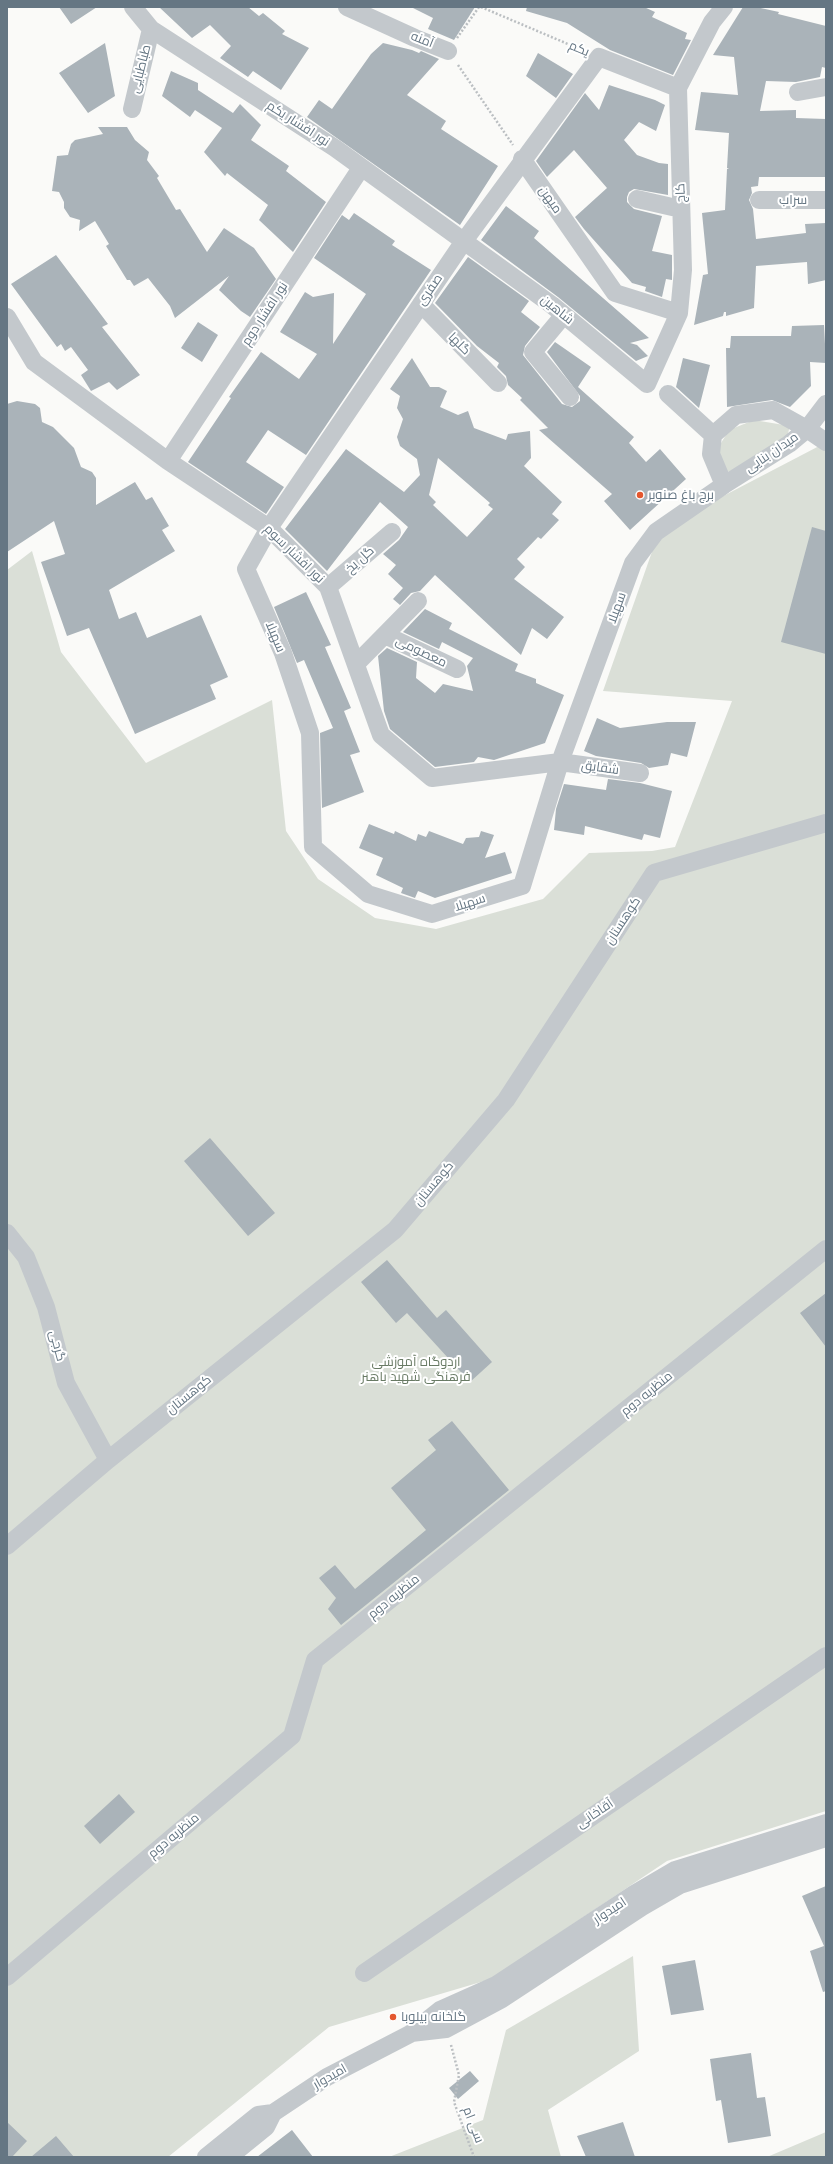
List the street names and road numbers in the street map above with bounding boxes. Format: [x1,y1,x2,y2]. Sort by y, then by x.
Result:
street label: آمنه [408,28,436,52]
street label: یکم [566,38,592,60]
street label: طباطبایی [127,43,155,95]
street label: نور افشار یکم [264,98,332,150]
street label: میهن [535,183,565,217]
street label: کاج [673,183,689,203]
street label: سراب [779,192,807,208]
street label: صفری [414,271,446,309]
street label: نور افشار دوم [239,279,291,349]
street label: شاهین [537,292,577,328]
street label: گلها [445,330,473,358]
street label: میدان بنایی [742,429,802,477]
street label: نور افشار سوم [261,521,327,587]
street label: گل یخ [342,543,378,577]
street label: سهیلا [604,590,630,626]
street label: سهیلا [262,619,288,655]
street label: معصومی [393,633,449,671]
street label: شقایق [580,758,620,778]
street label: سهیلا [452,891,488,915]
street label: کوهستان [602,894,644,948]
street label: کوهستان [411,1159,457,1209]
street label: گرجی [45,1329,69,1363]
street label: منظریه دوم [618,1368,676,1420]
street label: کوهستان [163,1372,215,1418]
street label: منظریه دوم [365,1571,423,1623]
street label: آقاخانی [574,1796,616,1832]
street label: منظریه دوم [145,1810,203,1862]
street label: امیدوار [590,1894,630,1928]
street label: امیدوار [310,2061,350,2093]
street label: سی ام [459,2105,487,2145]

